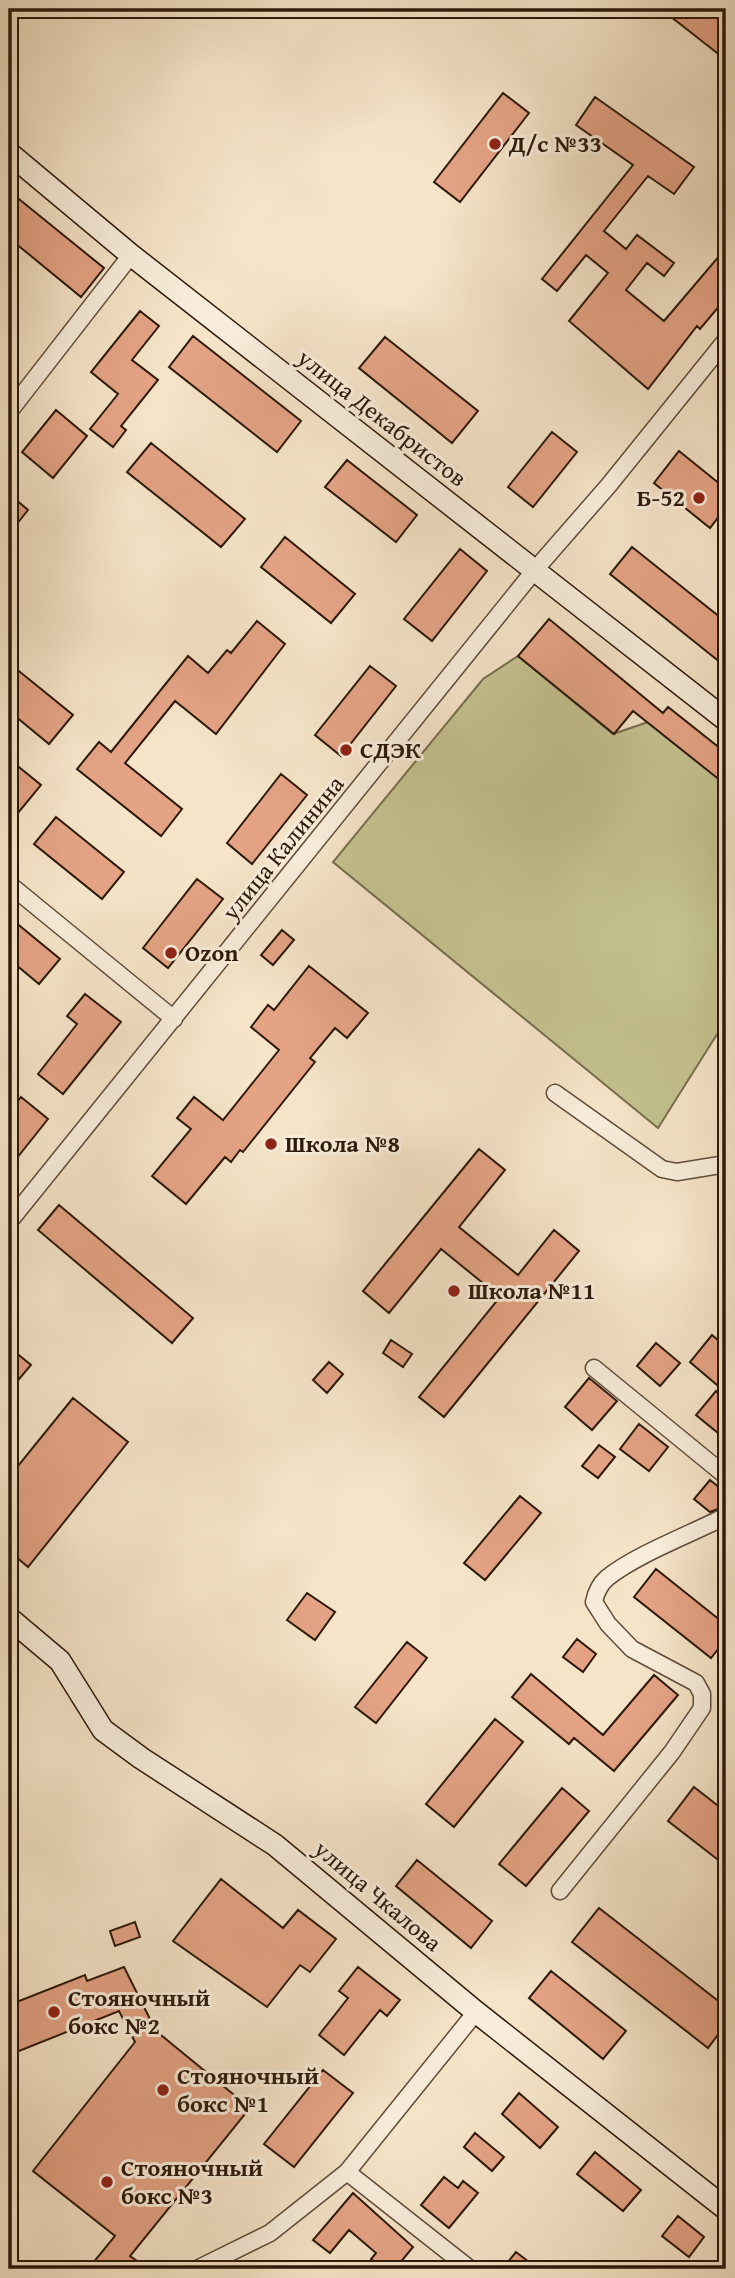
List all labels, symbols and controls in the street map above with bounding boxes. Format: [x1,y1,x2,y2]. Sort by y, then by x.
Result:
place label: Д/с №33 [508,126,602,161]
marker: Д/с №33 [487,136,503,152]
street label: улица Декабристов [289,340,474,495]
place label: Б-52 [637,480,685,515]
marker: Б-52 [691,490,707,506]
place label: СДЭК [360,732,421,767]
marker: СДЭК [338,742,354,758]
street label: улица Калинина [213,767,352,928]
place label: Ozon [185,935,239,970]
marker: Ozon [163,945,179,961]
place label: Школа №8 [285,1126,400,1161]
marker: Школа №8 [263,1136,279,1152]
place label: Школа №11 [468,1273,596,1308]
marker: Школа №11 [446,1283,462,1299]
street label: улица Чкалова [306,1831,450,1960]
place label: Стояночный бокс №2 [68,1980,210,2043]
marker: Стояночный бокс №2 [46,2004,62,2020]
place label: Стояночный бокс №1 [177,2058,319,2121]
marker: Стояночный бокс №1 [155,2082,171,2098]
place label: Стояночный бокс №3 [121,2150,263,2213]
marker: Стояночный бокс №3 [99,2174,115,2190]

